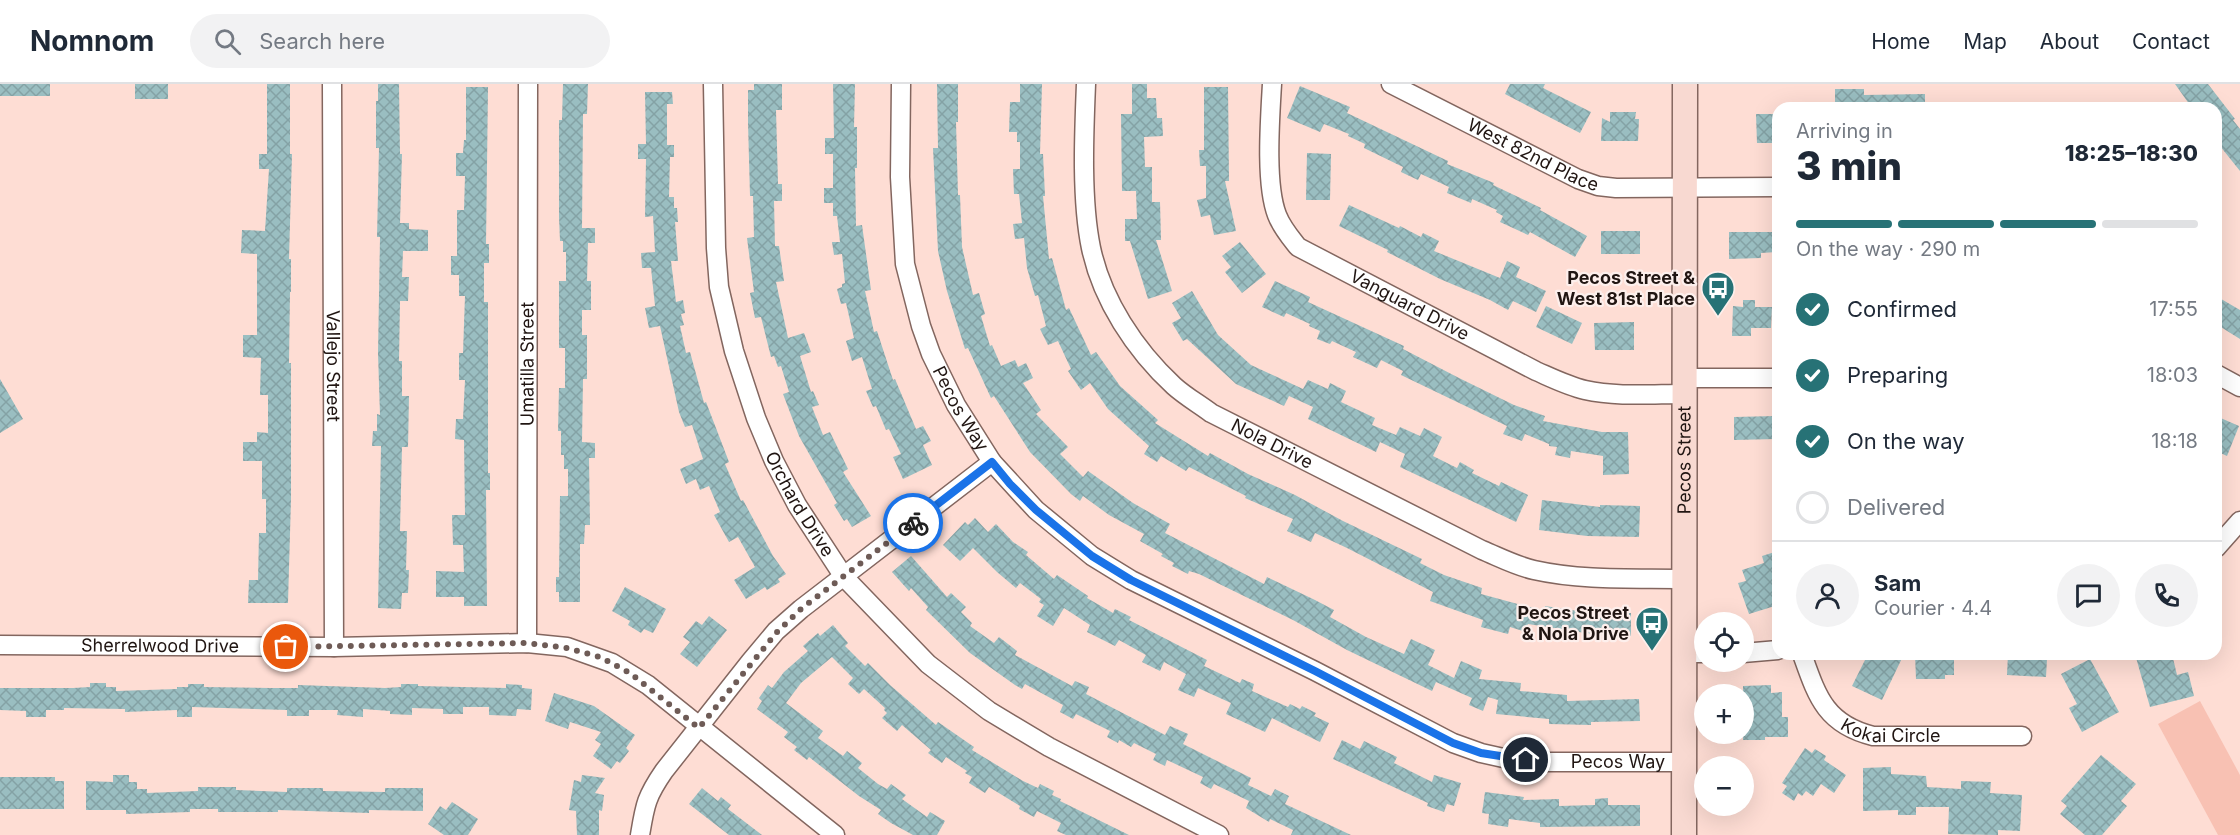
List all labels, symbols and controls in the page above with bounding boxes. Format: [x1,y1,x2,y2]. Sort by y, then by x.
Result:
search box [190,14,610,68]
text: Nomnom [30,24,154,58]
icon: search [211,25,244,58]
text: Search here [259,28,385,54]
text: Home [1871,29,1930,54]
text: Map [1963,29,2007,54]
text: About [2040,29,2099,54]
text: Contact [2132,29,2210,54]
street label: West 82nd Place [1464,114,1601,195]
text: Arriving in [1796,119,1893,143]
text: 18:25–18:30 [2065,140,2198,166]
text: 3 min [1796,142,1902,189]
text: On the way · 290 m [1796,237,1980,261]
street label: Vanguard Drive [1347,265,1473,344]
place label: Pecos Street & West 81st Place [1557,267,1695,309]
bus stop icon: Pecos Street & West 81st Place [1700,270,1736,317]
icon: check [1796,293,1829,326]
text: Confirmed [1847,296,1957,322]
text: 17:55 [2149,297,2198,321]
street label: Umatilla Street [516,302,538,426]
street label: Vallejo Street [323,310,344,422]
icon: check [1796,359,1829,392]
text: Preparing [1847,362,1948,388]
street label: Pecos Way [929,363,993,455]
text: 18:03 [2147,363,2198,387]
street label: Pecos Street [1673,406,1695,514]
street label: Nola Drive [1228,414,1316,473]
icon: check [1796,425,1829,458]
text: On the way [1847,428,1965,454]
text: 18:18 [2151,429,2198,453]
street label: Orchard Drive [761,448,839,560]
courier [883,493,943,553]
text: Delivered [1847,494,1945,520]
icon: bike [897,507,930,540]
button: person [1796,564,1859,627]
button: chat [2057,564,2120,627]
button: phone [2135,564,2198,627]
text: Sam [1874,570,1921,596]
text: Courier · 4.4 [1874,596,1992,620]
place label: Pecos Street & Nola Drive [1517,602,1629,644]
bus stop icon: Pecos Street & Nola Drive [1634,605,1670,652]
map controls [1694,612,1754,816]
button: locate [1694,612,1754,672]
pin [260,621,311,672]
icon: bag [269,630,302,663]
street label: Sherrelwood Drive [81,634,239,656]
button: + [1694,684,1754,744]
street label: Kokai Circle [1837,714,1940,746]
pin [1500,734,1551,785]
icon: home [1509,743,1542,776]
street label: Pecos Way [1571,751,1665,772]
button: − [1694,756,1754,816]

